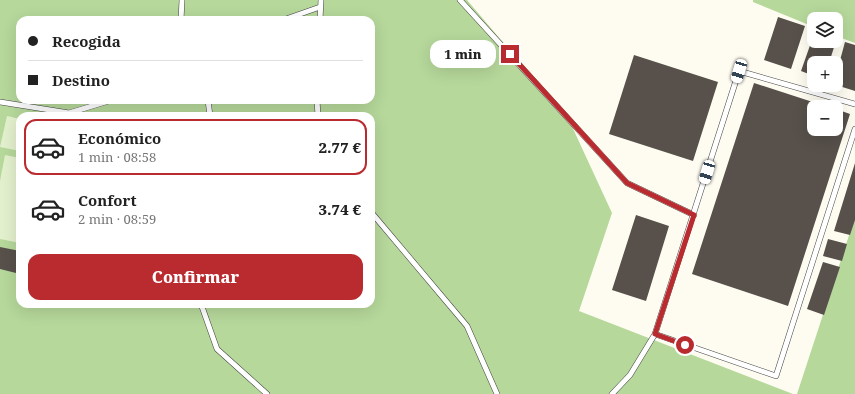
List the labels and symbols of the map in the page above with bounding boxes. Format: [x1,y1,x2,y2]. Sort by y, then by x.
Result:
callout: 1 min [430,40,496,68]
route end [501,45,519,63]
car [730,58,748,84]
car [698,159,716,185]
route start [676,336,694,354]

